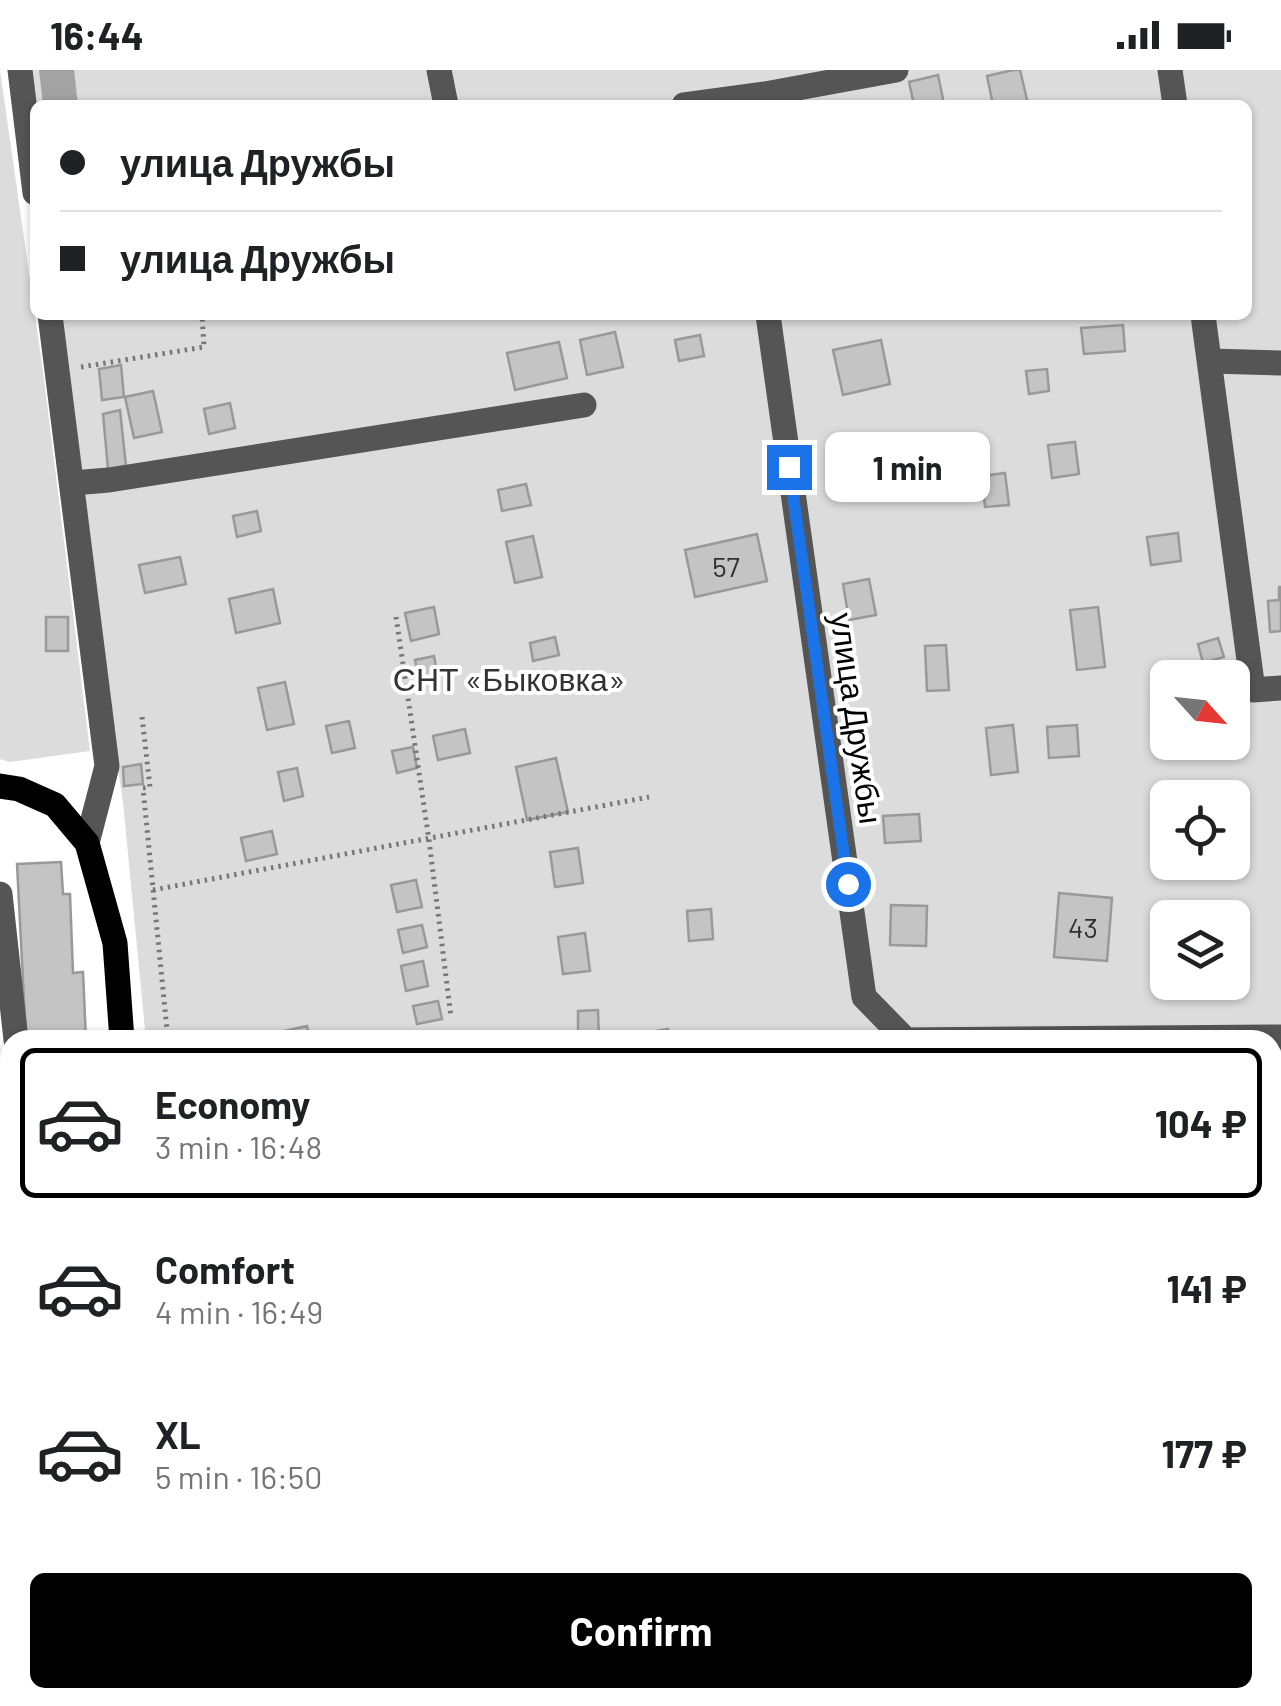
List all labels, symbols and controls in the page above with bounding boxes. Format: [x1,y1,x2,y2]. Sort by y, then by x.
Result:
text: 16:44 [50,12,144,58]
text: улица Дружбы [120,139,395,185]
text: улица Дружбы [120,235,395,281]
callout: 1 min [824,432,989,502]
route end [767,445,812,490]
text: 1 min [872,448,943,486]
house number: 57 [712,549,740,583]
street label: улица Дружбы [823,610,892,826]
park label: СНТ «Быковка» [393,659,625,697]
north arrow [1150,660,1250,760]
map controls [1150,660,1250,1000]
button: locate [1150,780,1250,880]
route start [826,862,871,907]
button: layers [1150,900,1250,1000]
house number: 43 [1068,910,1098,944]
icon: car [35,1078,125,1168]
text: Economy [155,1081,310,1127]
text: 104 ₽ [1155,1100,1247,1146]
text: 3 min · 16:48 [155,1127,322,1165]
icon: car [35,1243,125,1333]
text: Comfort [155,1246,295,1292]
text: 141 ₽ [1167,1265,1247,1311]
text: 4 min · 16:49 [155,1292,323,1330]
icon: car [35,1408,125,1498]
text: XL [155,1411,201,1457]
text: 177 ₽ [1162,1430,1247,1476]
text: 5 min · 16:50 [155,1457,322,1495]
button: Confirm [30,1573,1252,1688]

